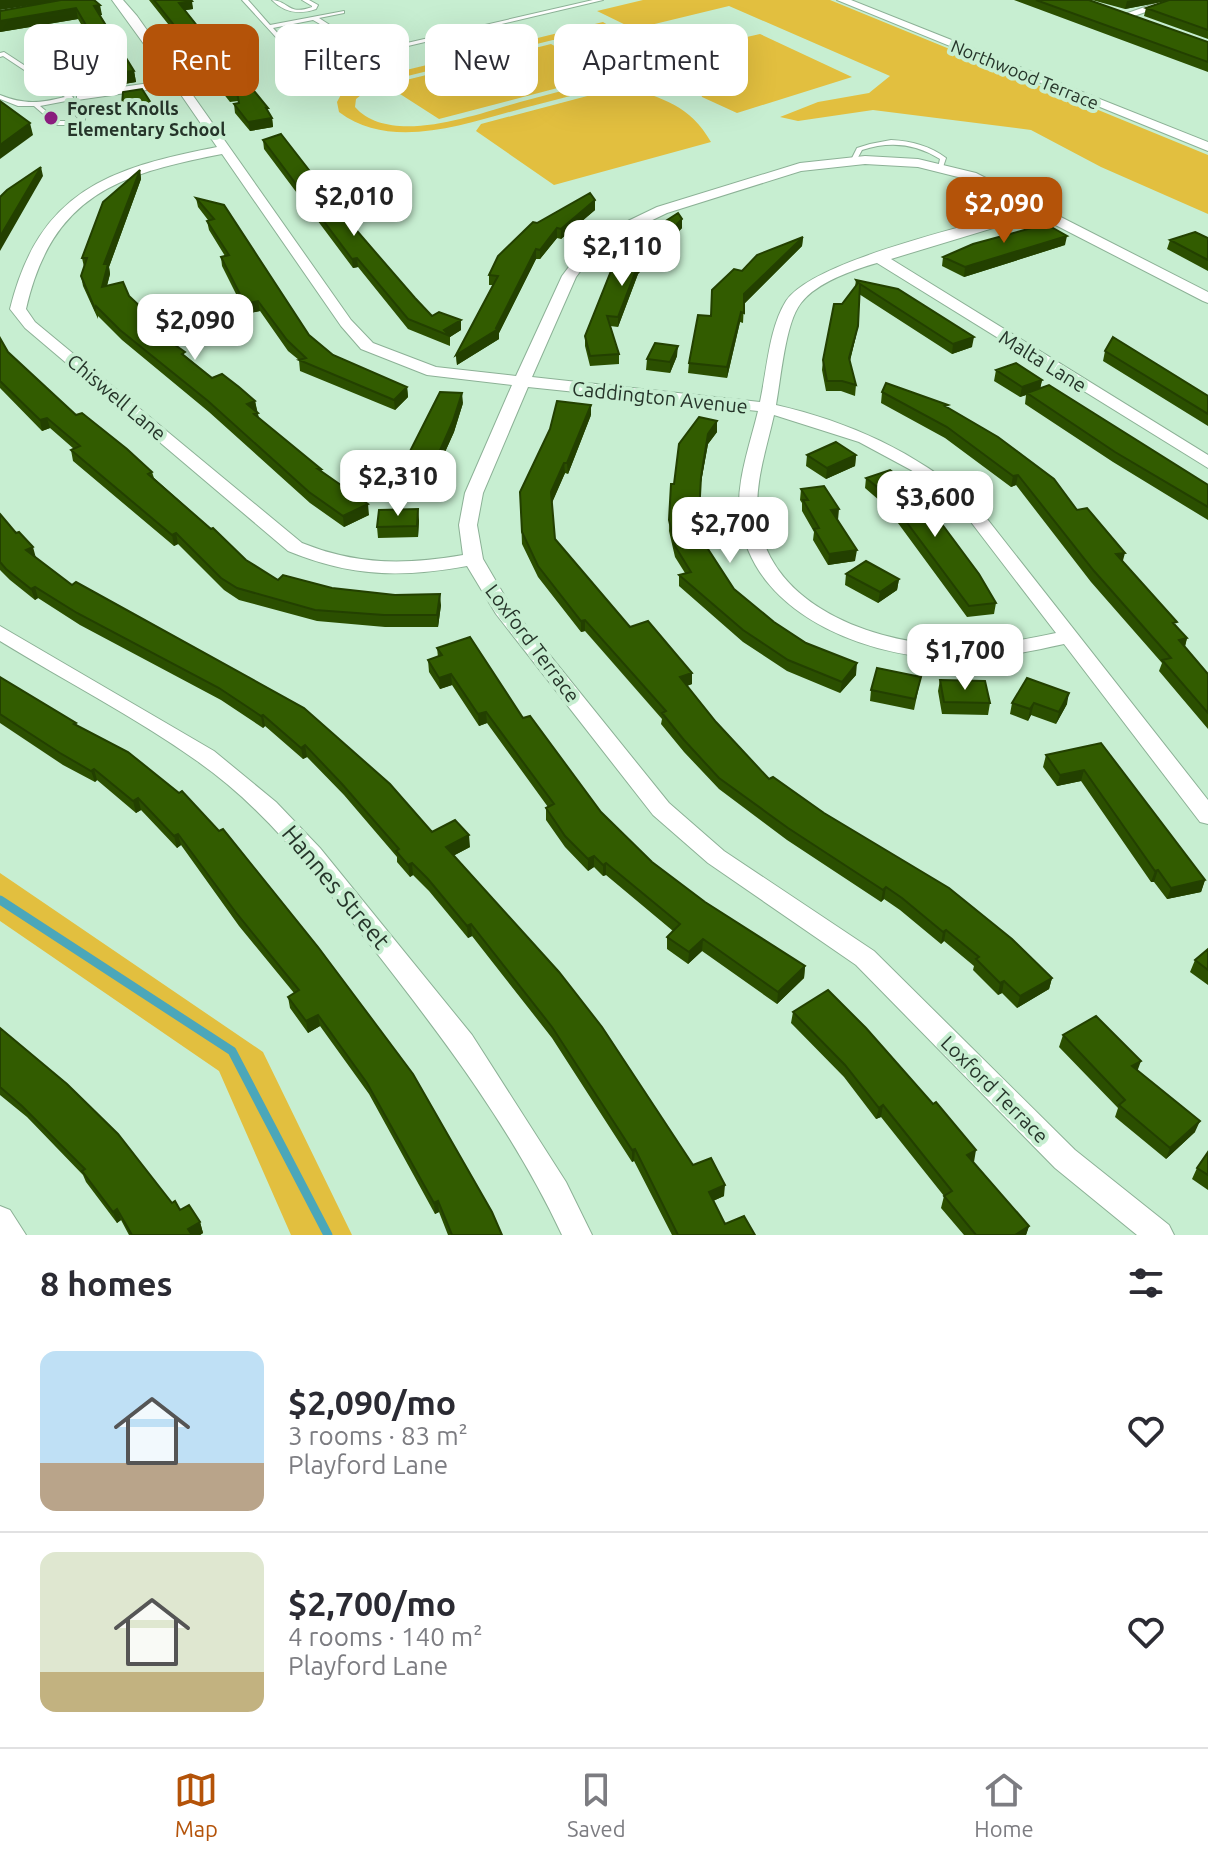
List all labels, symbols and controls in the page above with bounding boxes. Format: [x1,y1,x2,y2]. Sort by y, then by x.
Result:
chip: Buy [24,24,127,96]
chip: Rent [143,24,259,96]
chip: Filters [275,24,409,96]
chip: New [425,24,538,96]
chip: Apartment [554,24,748,96]
street label: Northwood Terrace [948,35,1102,113]
place label: Forest Knolls Elementary School [67,98,226,139]
marker: Forest Knolls Elementary School [42,109,60,127]
pin: $2,010 [289,170,419,238]
pin: $2,090 [939,177,1069,245]
text: $2,010 [314,181,394,210]
text: $2,090 [964,188,1044,217]
pin: $2,110 [557,220,687,288]
text: $2,110 [582,231,662,260]
pin: $2,090 [130,294,260,362]
text: $2,090 [155,305,235,334]
street label: Malta Lane [995,325,1091,397]
street label: Chiswell Lane [63,349,171,445]
street label: Caddington Avenue [571,376,749,418]
pin: $2,310 [333,450,463,518]
text: $2,310 [358,461,438,490]
pin: $3,600 [870,471,1000,539]
text: $3,600 [895,482,975,511]
pin: $2,700 [665,497,795,565]
text: $2,700 [690,508,770,537]
street label: Loxford Terrace [481,579,585,707]
pin: $1,700 [900,624,1030,692]
text: $1,700 [925,635,1005,664]
street label: Hannes Street [277,820,396,955]
street label: Loxford Terrace [937,1031,1053,1147]
icon: filters [1124,1261,1168,1305]
text: 8 homes [40,1264,173,1302]
icon: home [104,1383,200,1479]
text: $2,090/mo [288,1383,456,1421]
icon: heart [1124,1409,1168,1453]
text: 3 rooms · 83 m² [288,1421,468,1450]
text: Playford Lane [288,1450,448,1479]
icon: home [104,1584,200,1680]
text: $2,700/mo [288,1584,456,1622]
icon: heart [1124,1610,1168,1654]
text: 4 rooms · 140 m² [288,1622,483,1651]
text: Playford Lane [288,1651,448,1680]
tab: Map [174,1768,218,1841]
tab: Saved [567,1768,626,1841]
tab: Home [974,1768,1034,1841]

